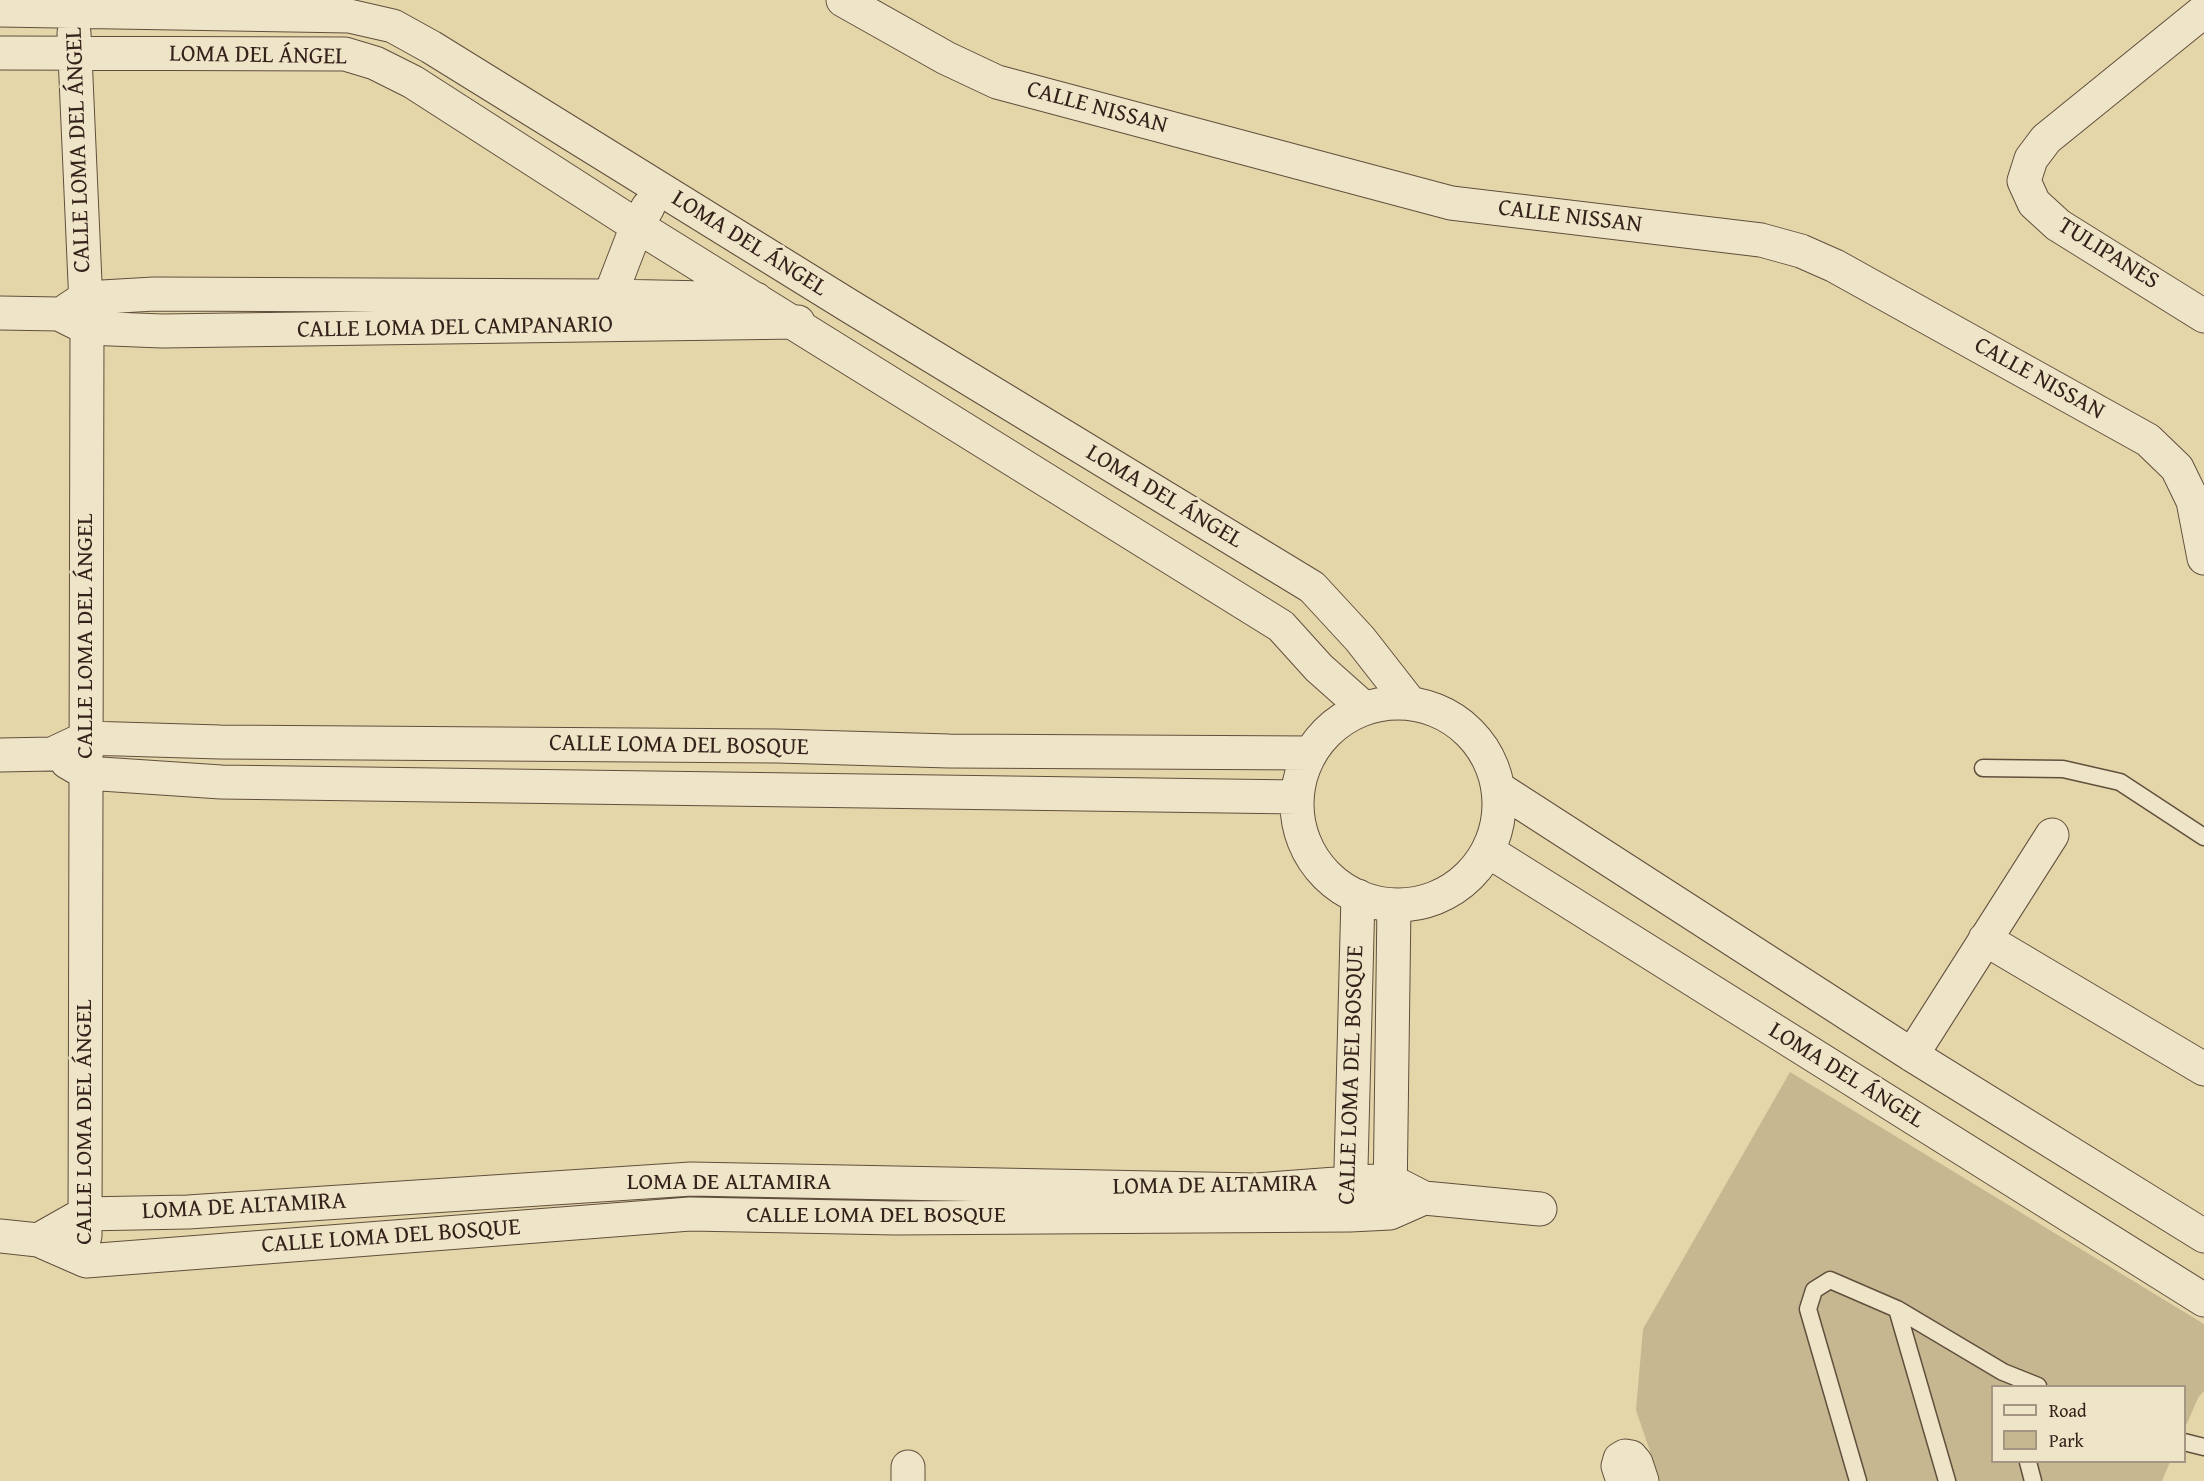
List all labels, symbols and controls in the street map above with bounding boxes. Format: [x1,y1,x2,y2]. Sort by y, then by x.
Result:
street label: CALLE LOMA DEL ÁNGEL [60,27,98,273]
street label: LOMA DEL ÁNGEL [169,40,347,72]
street label: CALLE NISSAN [1023,75,1171,141]
street label: LOMA DEL ÁNGEL [666,185,832,303]
street label: CALLE NISSAN [1497,194,1643,240]
street label: TULIPANES [2052,212,2164,296]
street label: CALLE LOMA DEL CAMPANARIO [297,311,613,345]
street label: CALLE NISSAN [1969,331,2109,427]
street label: LOMA DEL ÁNGEL [1080,439,1248,555]
street label: CALLE LOMA DEL ÁNGEL [72,513,100,759]
street label: CALLE LOMA DEL BOSQUE [549,729,809,763]
street label: CALLE LOMA DEL BOSQUE [1333,945,1371,1205]
street label: CALLE LOMA DEL ÁNGEL [71,999,99,1245]
street label: LOMA DEL ÁNGEL [1763,1017,1929,1135]
street label: LOMA DE ALTAMIRA [627,1169,831,1197]
street label: LOMA DE ALTAMIRA [1112,1170,1318,1202]
street label: LOMA DE ALTAMIRA [141,1187,347,1227]
street label: CALLE LOMA DEL BOSQUE [746,1202,1006,1230]
street label: CALLE LOMA DEL BOSQUE [260,1214,522,1260]
legend [1991,1385,2186,1463]
text: Road [2049,1397,2087,1424]
text: Park [2049,1427,2084,1454]

